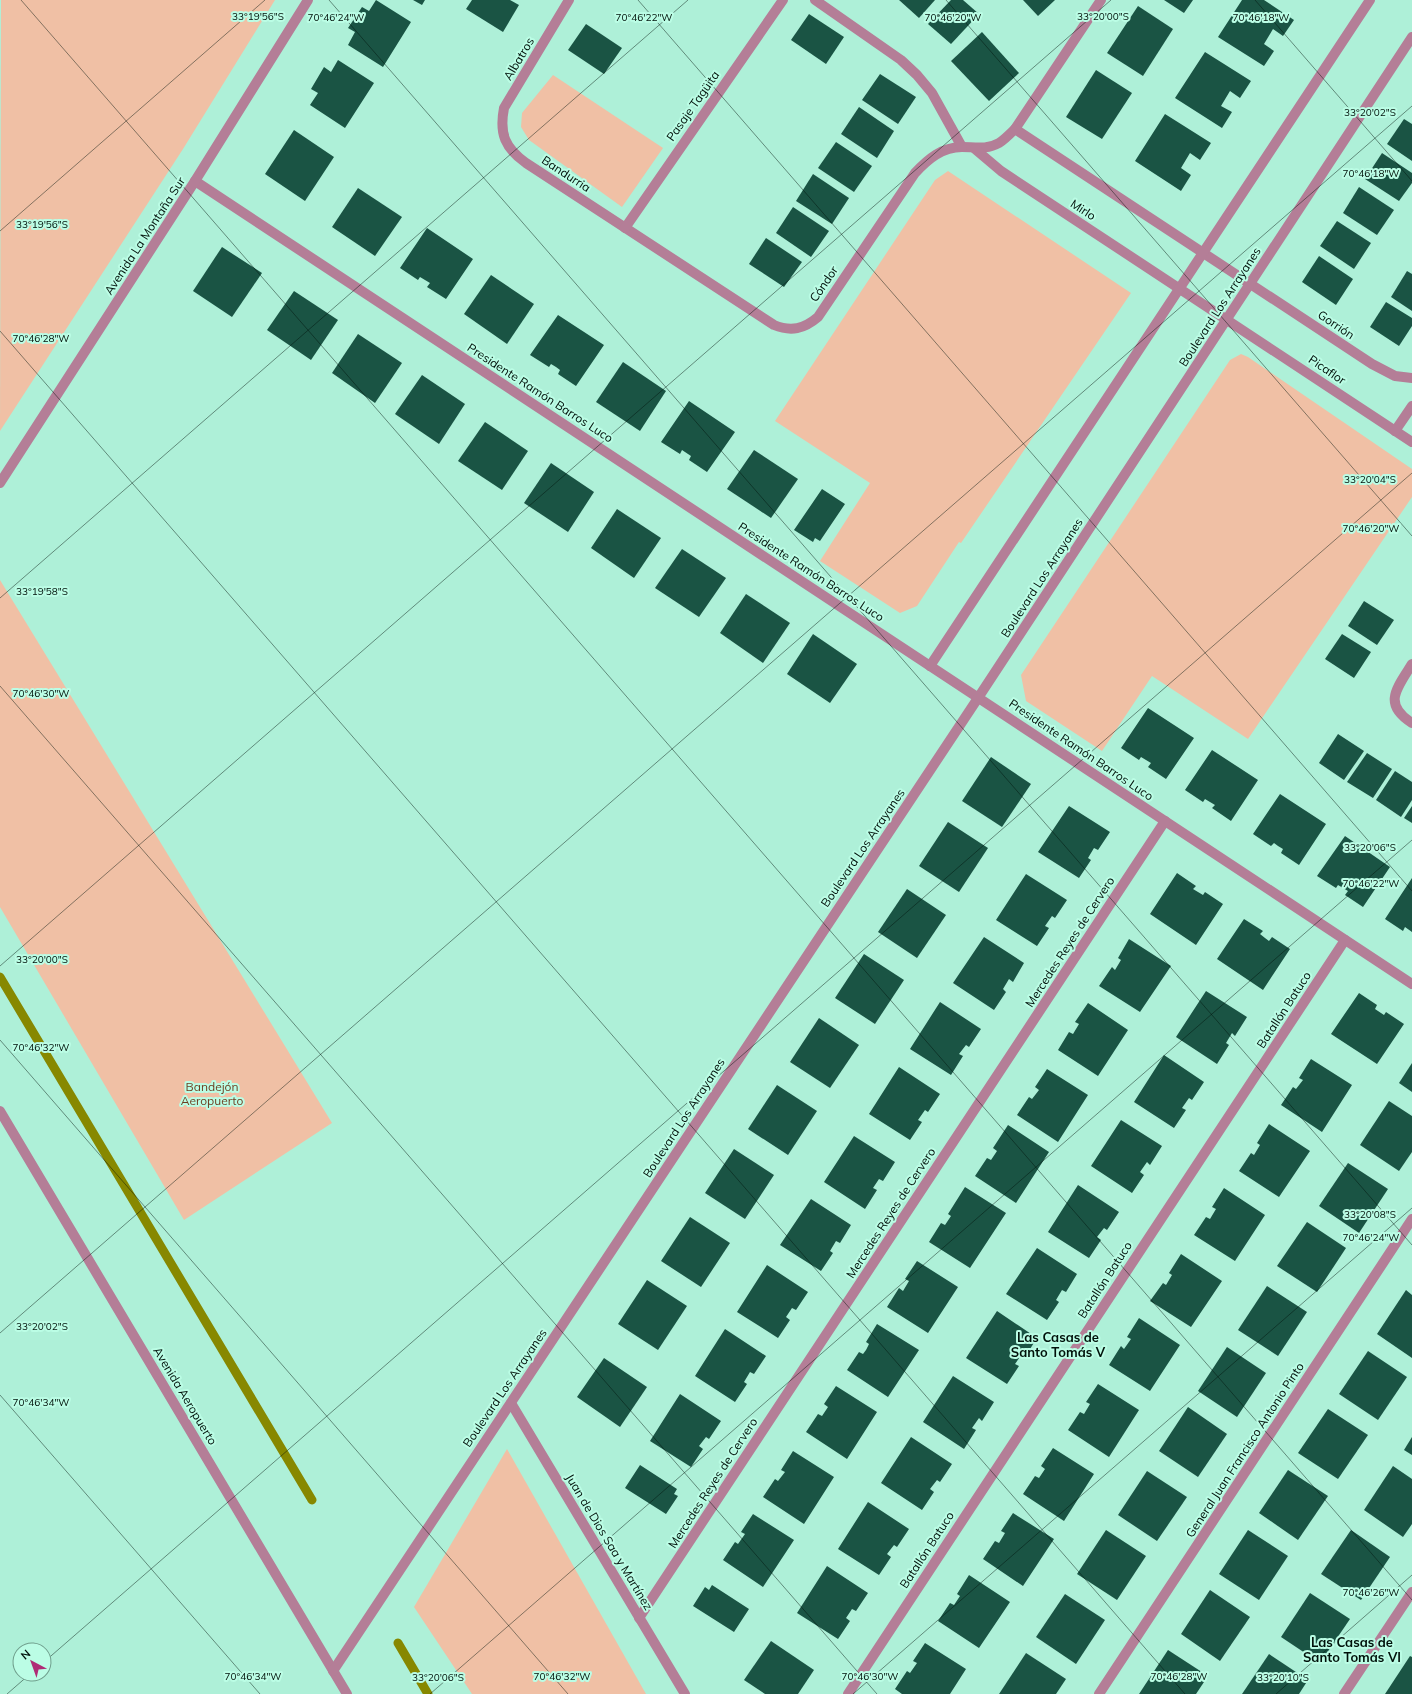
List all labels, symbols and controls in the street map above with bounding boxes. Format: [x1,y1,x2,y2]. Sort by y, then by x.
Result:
text: 33°19'56"S [232,10,284,23]
text: 33°20'00"S [1077,10,1129,23]
text: 70°46'24"W [308,11,364,24]
text: 70°46'22"W [616,11,672,24]
text: 70°46'20"W [925,11,981,24]
text: 70°46'18"W [1233,11,1289,24]
street label: Albatros [500,35,537,83]
street label: Pasaje Tagüita [663,68,722,144]
text: 33°20'02"S [1344,106,1396,119]
street label: Bandurria [539,152,594,195]
text: 70°46'18"W [1343,167,1399,180]
street label: Avenida La Montaña Sur [101,174,189,297]
street label: Mirlo [1068,196,1099,223]
text: 33°19'56"S [16,218,68,231]
street label: Boulevard Los Arrayanes [1175,244,1264,369]
street label: Cóndor [806,262,841,305]
street label: Gorrión [1315,307,1358,342]
text: 70°46'28"W [13,332,69,345]
street label: Presidente Ramón Barros Luco [465,340,616,445]
street label: Picaflor [1306,352,1349,388]
text: 33°20'04"S [1344,473,1396,486]
street label: Boulevard Los Arrayanes [997,515,1086,640]
street label: Presidente Ramón Barros Luco [736,519,887,624]
text: 70°46'20"W [1343,522,1399,535]
text: 33°19'58"S [16,585,68,598]
text: 70°46'30"W [13,687,69,700]
street label: Presidente Ramón Barros Luco [1006,696,1156,804]
street label: Boulevard Los Arrayanes [817,786,908,910]
text: 33°20'06"S [1344,841,1396,854]
street label: Mercedes Reyes de Cervero [1022,874,1118,1010]
text: 70°46'22"W [1343,877,1399,890]
text: 33°20'00"S [16,953,68,966]
street label: Batallón Batuco [1253,968,1314,1051]
text: 70°46'32"W [13,1041,69,1054]
street label: Boulevard Los Arrayanes [639,1055,728,1180]
park label: Bandejón Aeropuerto [181,1079,244,1108]
street label: Mercedes Reyes de Cervero [843,1145,939,1281]
text: 33°20'08"S [1344,1208,1396,1221]
text: 70°46'24"W [1343,1231,1399,1244]
street label: Batallón Batuco [1074,1238,1135,1321]
text: 33°20'02"S [16,1320,68,1333]
street label: Boulevard Los Arrayanes [459,1326,550,1450]
district label: Las Casas de Santo Tomás V [1011,1329,1106,1360]
street label: Avenida Aeropuerto [150,1344,221,1448]
street label: General Juan Francisco Antonio Pinto [1182,1359,1307,1540]
text: 70°46'34"W [13,1396,69,1409]
street label: Mercedes Reyes de Cervero [665,1415,761,1551]
street label: Juan de Dios Saa y Martínez [563,1471,656,1613]
street label: Batallón Batuco [896,1508,957,1591]
text: 70°46'26"W [1343,1586,1399,1599]
district label: Las Casas de Santo Tomás VI [1303,1634,1401,1665]
north arrow [12,1642,52,1682]
text: N [18,1646,33,1662]
text: 70°46'34"W [225,1670,281,1683]
text: 70°46'32"W [534,1670,590,1683]
text: 70°46'30"W [842,1670,898,1683]
text: 70°46'28"W [1151,1670,1207,1683]
text: 33°20'06"S [412,1671,464,1684]
text: 33°20'10"S [1257,1671,1309,1684]

